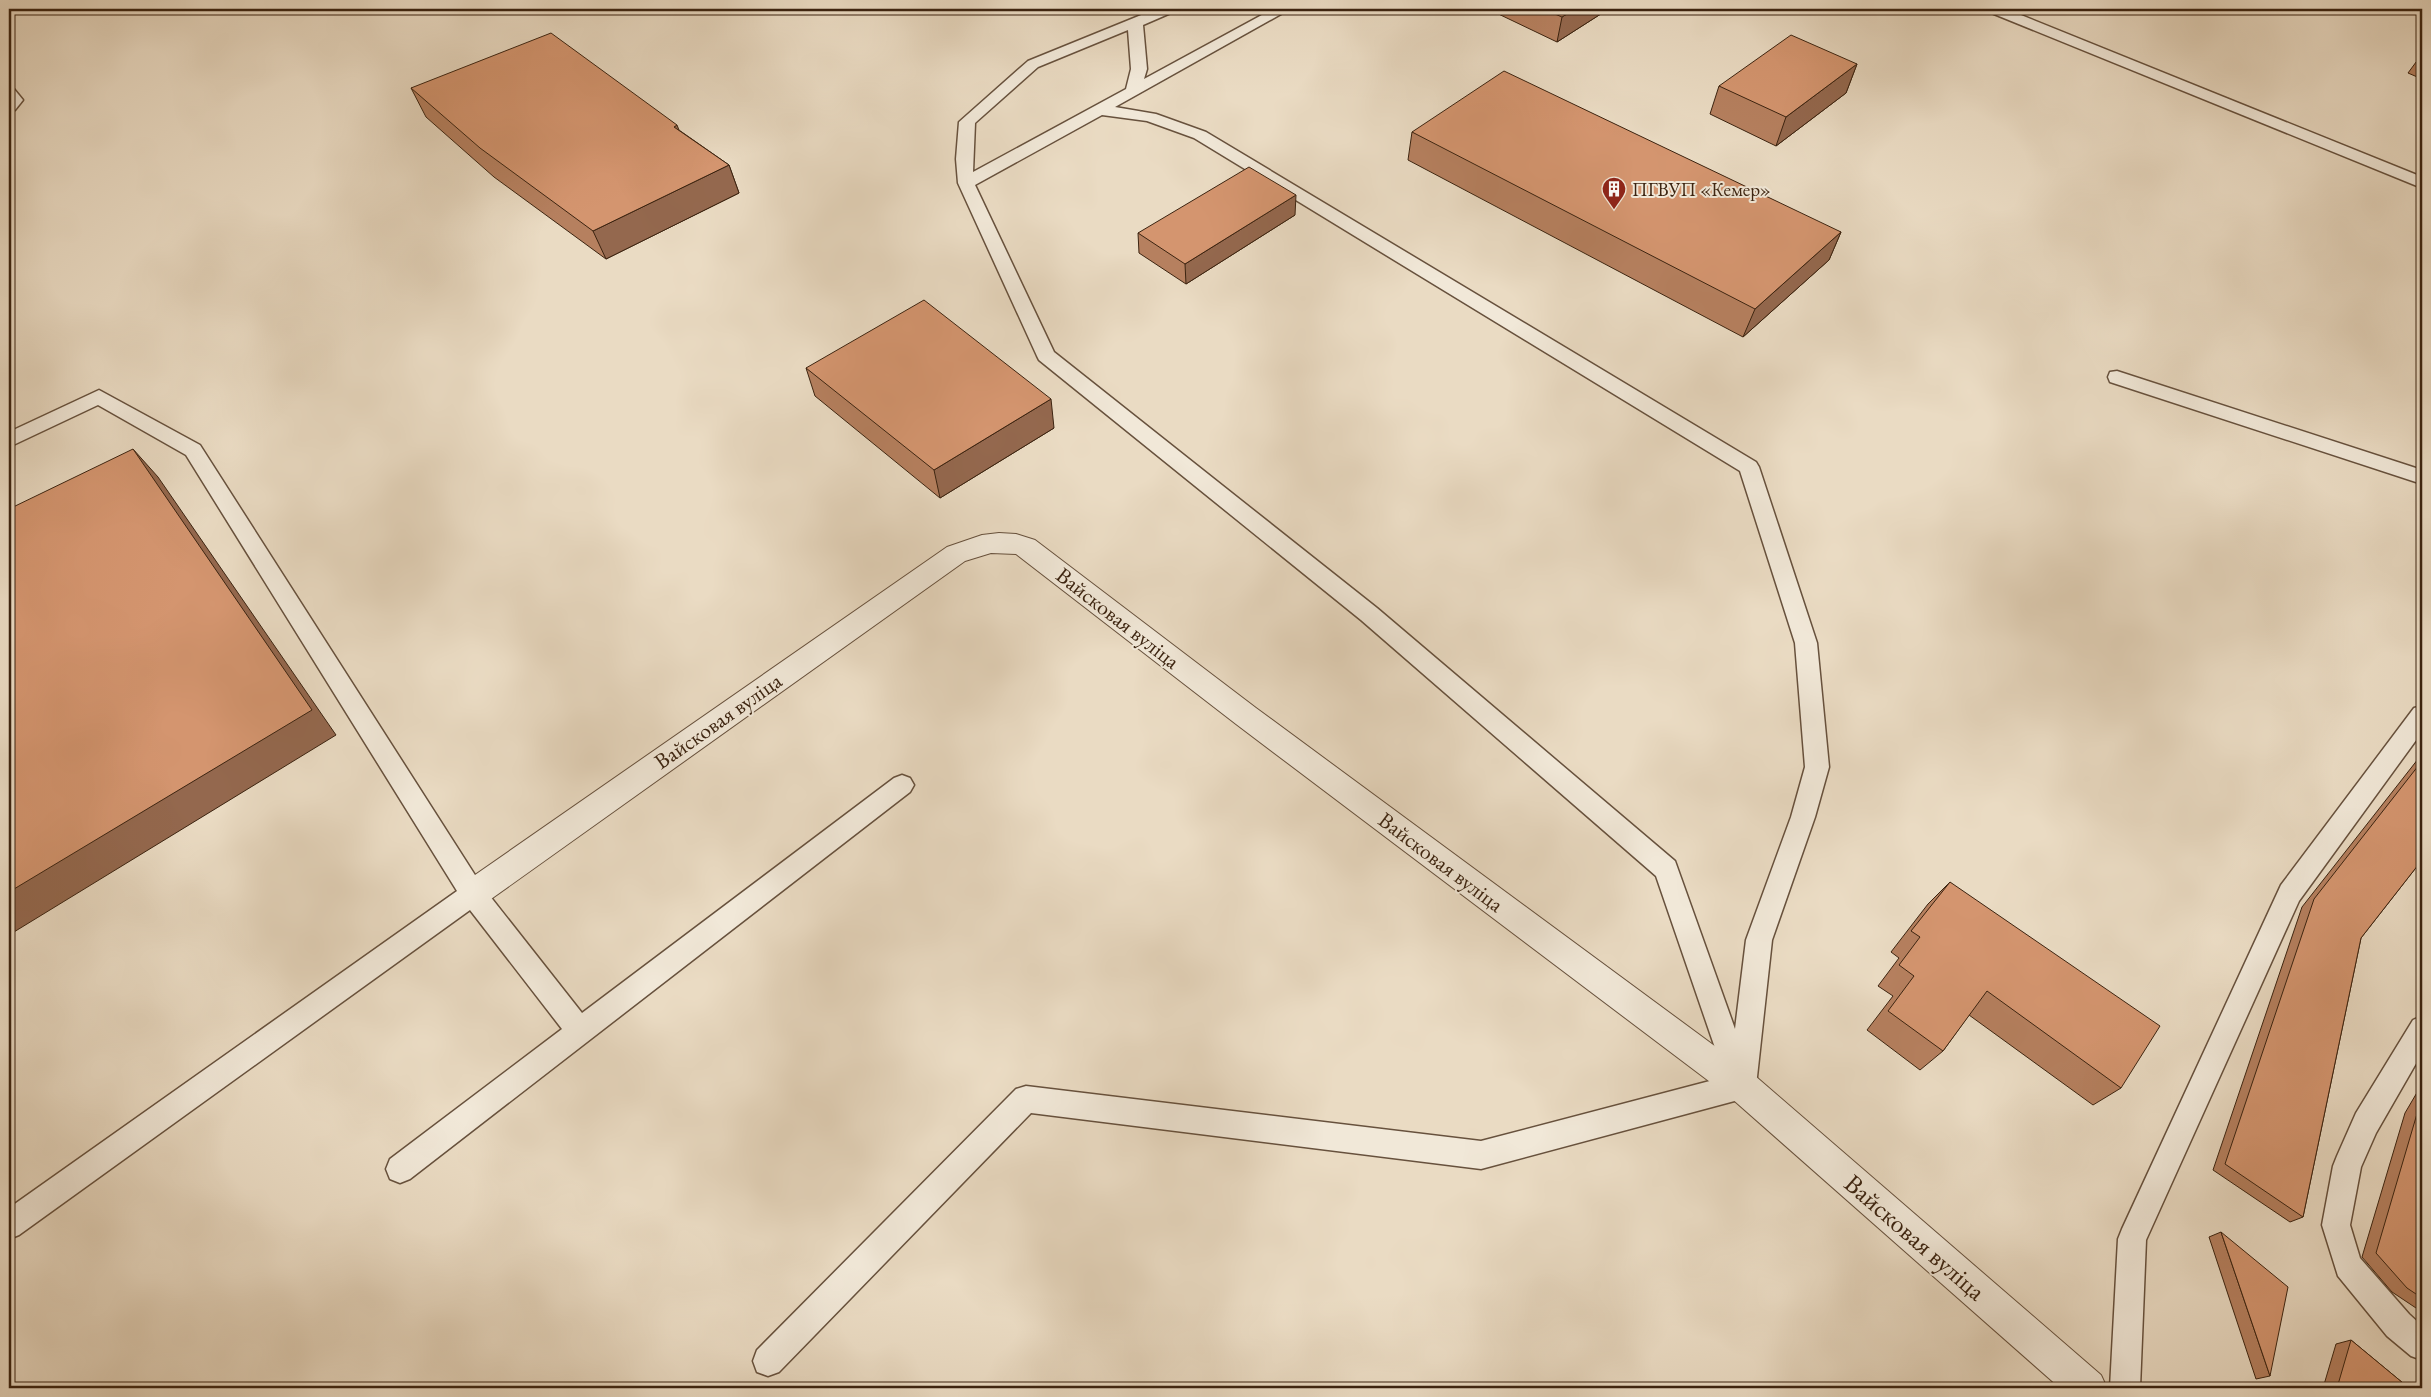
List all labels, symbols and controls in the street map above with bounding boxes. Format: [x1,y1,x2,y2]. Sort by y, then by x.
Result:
building icon: ПГВУП «Кемер» [1601,176,1627,210]
place label: ПГВУП «Кемер» [1632,177,1771,202]
street label: Вайсковая вуліца [1050,561,1186,676]
street label: Вайсковая вуліца [648,666,788,776]
street label: Вайсковая вуліца [1373,805,1510,919]
street label: Вайсковая вуліца [1837,1166,1993,1308]

